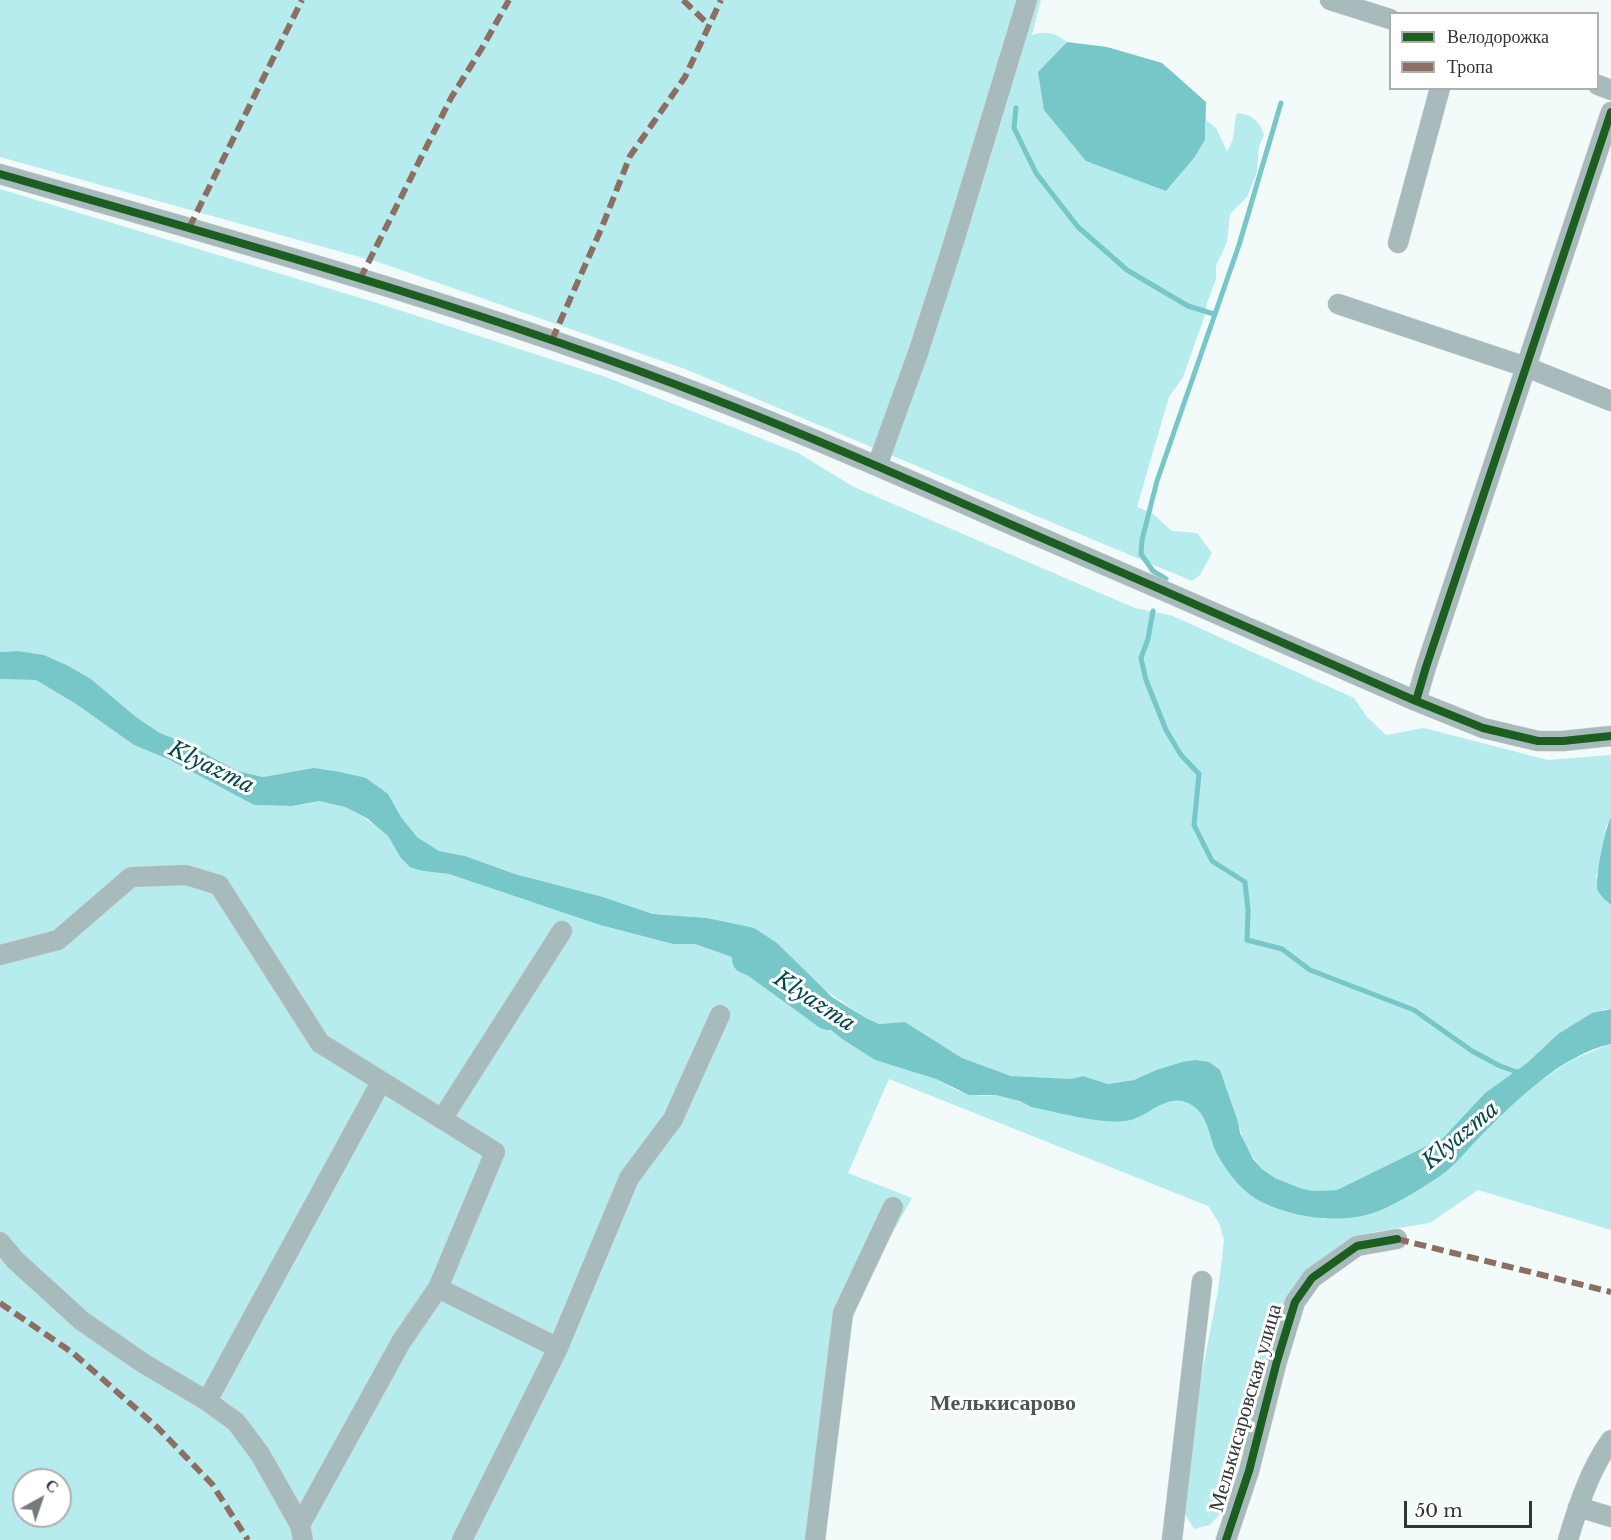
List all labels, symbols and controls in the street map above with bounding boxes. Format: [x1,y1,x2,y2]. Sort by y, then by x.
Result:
legend [1389,12,1599,90]
text: Велодорожка [1447,26,1549,48]
text: Тропа [1447,56,1493,78]
water label: Klyazma [164,736,258,800]
water label: Klyazma [768,966,860,1038]
water label: Klyazma [1417,1096,1505,1176]
street label: Мелькисаровская улица [1204,1301,1288,1515]
district label: Мелькисарово [930,1391,1076,1417]
north arrow [12,1468,72,1528]
text: С [41,1474,63,1497]
scale bar [1407,1489,1534,1527]
text: 50 m [1415,1500,1463,1522]

